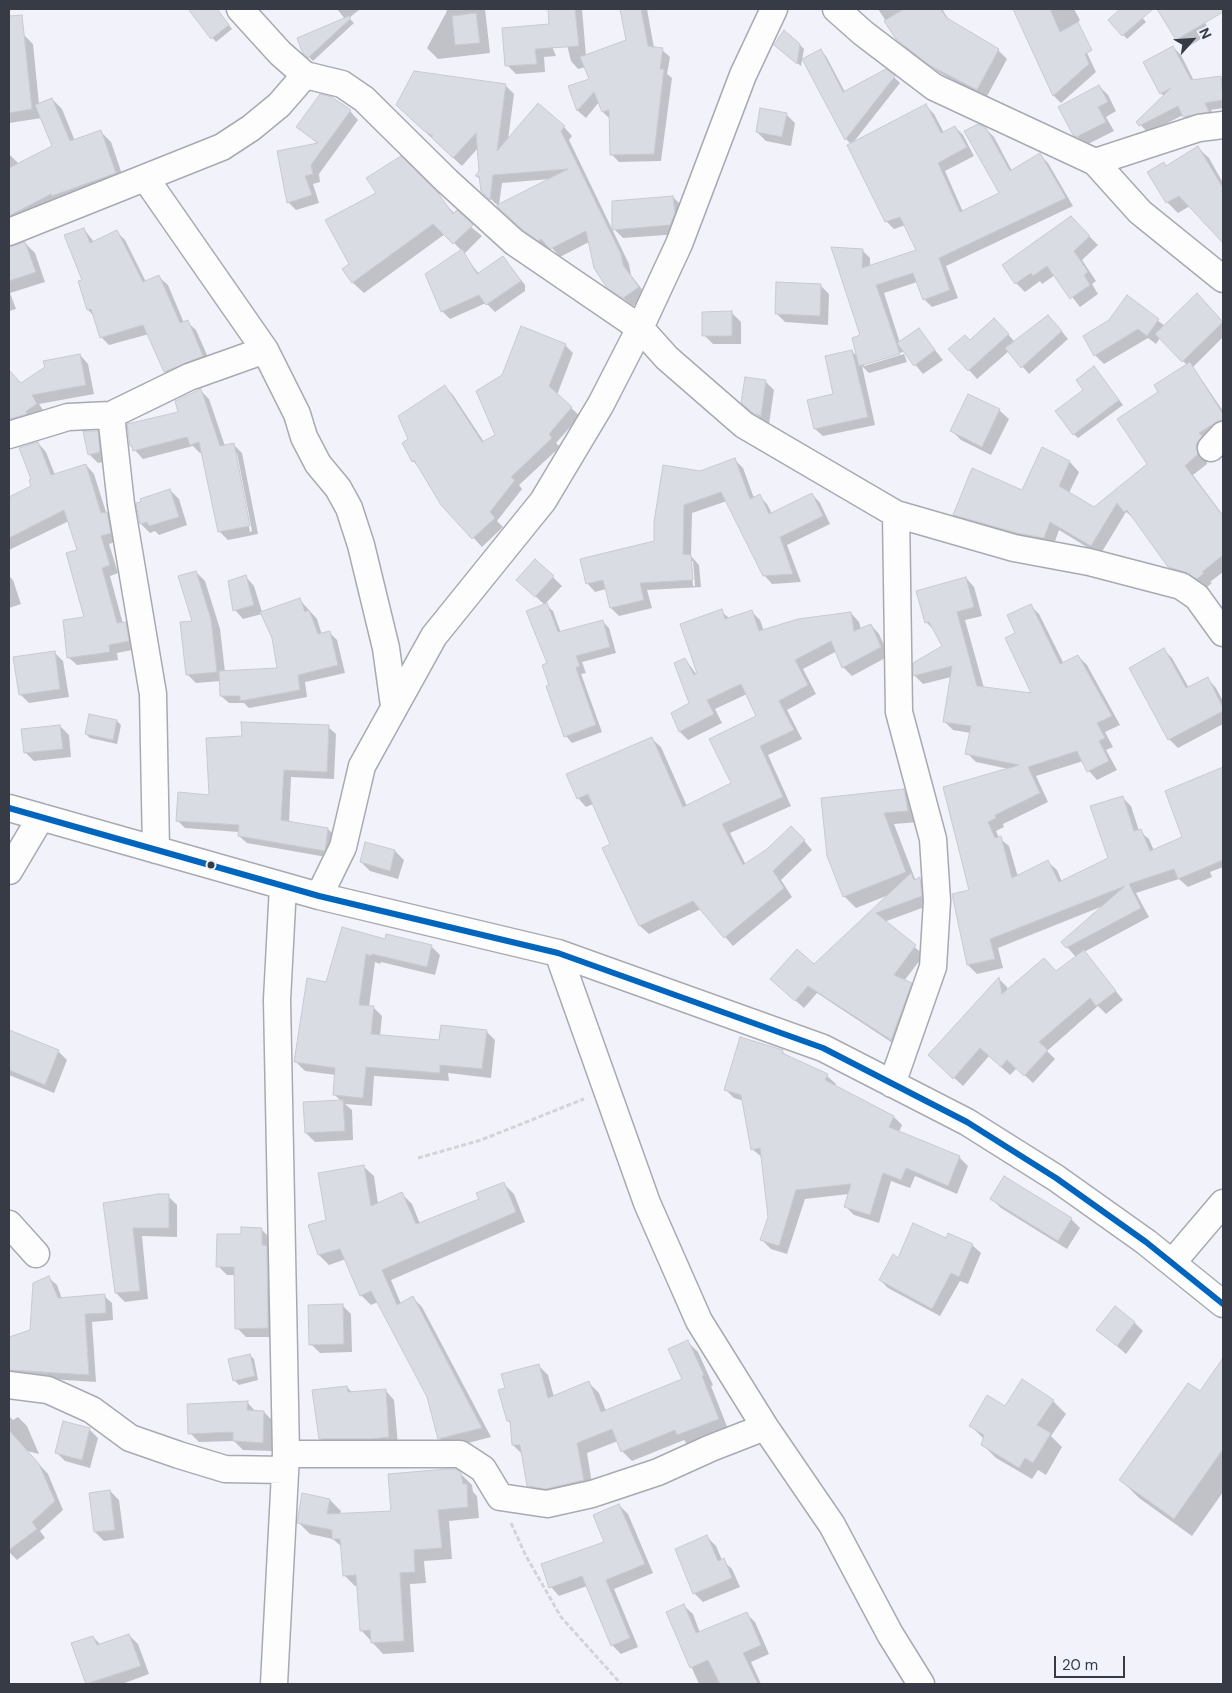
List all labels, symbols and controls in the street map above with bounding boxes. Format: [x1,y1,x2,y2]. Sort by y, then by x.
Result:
north arrow [1167,15,1217,65]
text: N [1195,25,1216,42]
unlabelled marker [206,860,216,870]
scale bar [1057,1646,1128,1678]
text: 20 m [1062,1655,1098,1675]

